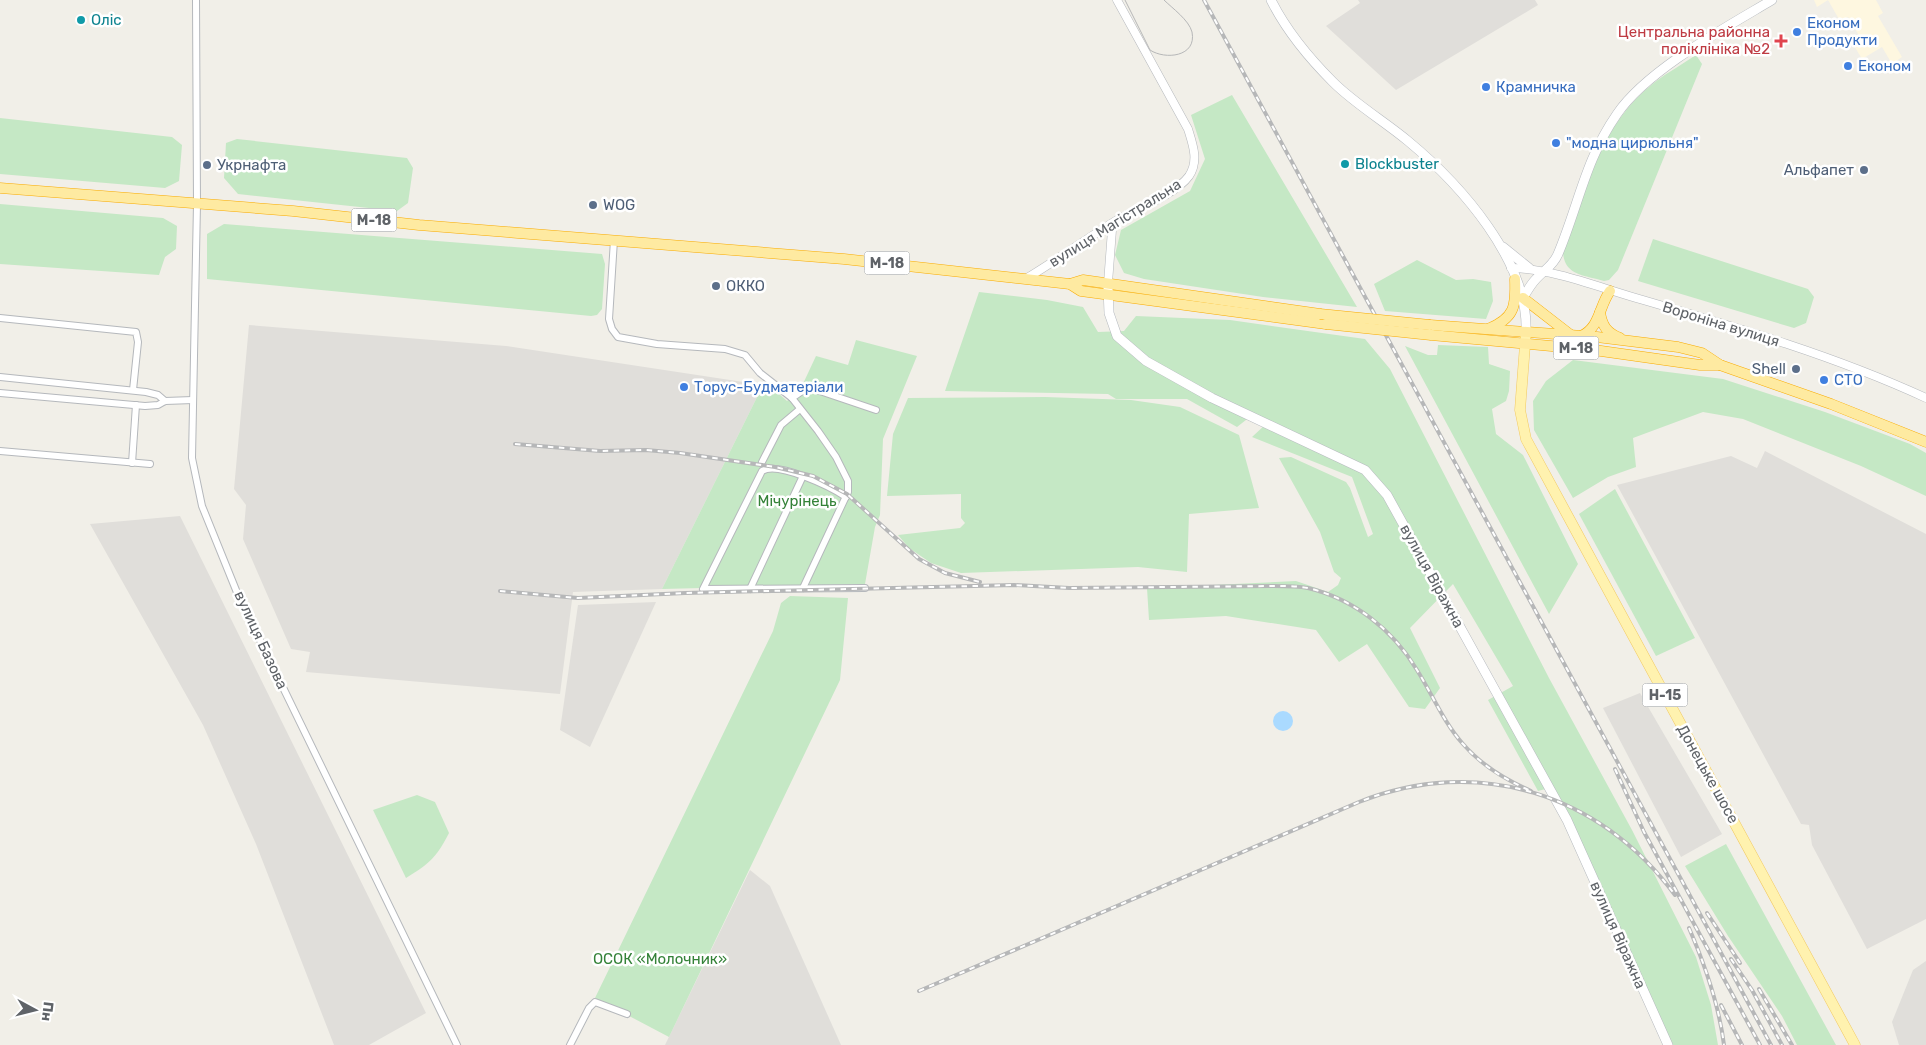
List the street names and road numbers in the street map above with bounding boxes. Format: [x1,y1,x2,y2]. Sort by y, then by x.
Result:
street label: вулиця Магістральна [1046,175,1184,271]
road number: М-18 [352,208,396,232]
road number: М-18 [864,252,910,274]
street label: Вороніна вулиця [1660,298,1782,350]
road number: М-18 [1554,336,1598,359]
street label: вулиця Віражна [1396,521,1468,631]
street label: вулиця Базова [230,588,292,692]
road number: Н-15 [1642,684,1688,706]
street label: Донецьке шосе [1673,721,1743,827]
street label: вулиця Віражна [1586,879,1650,991]

